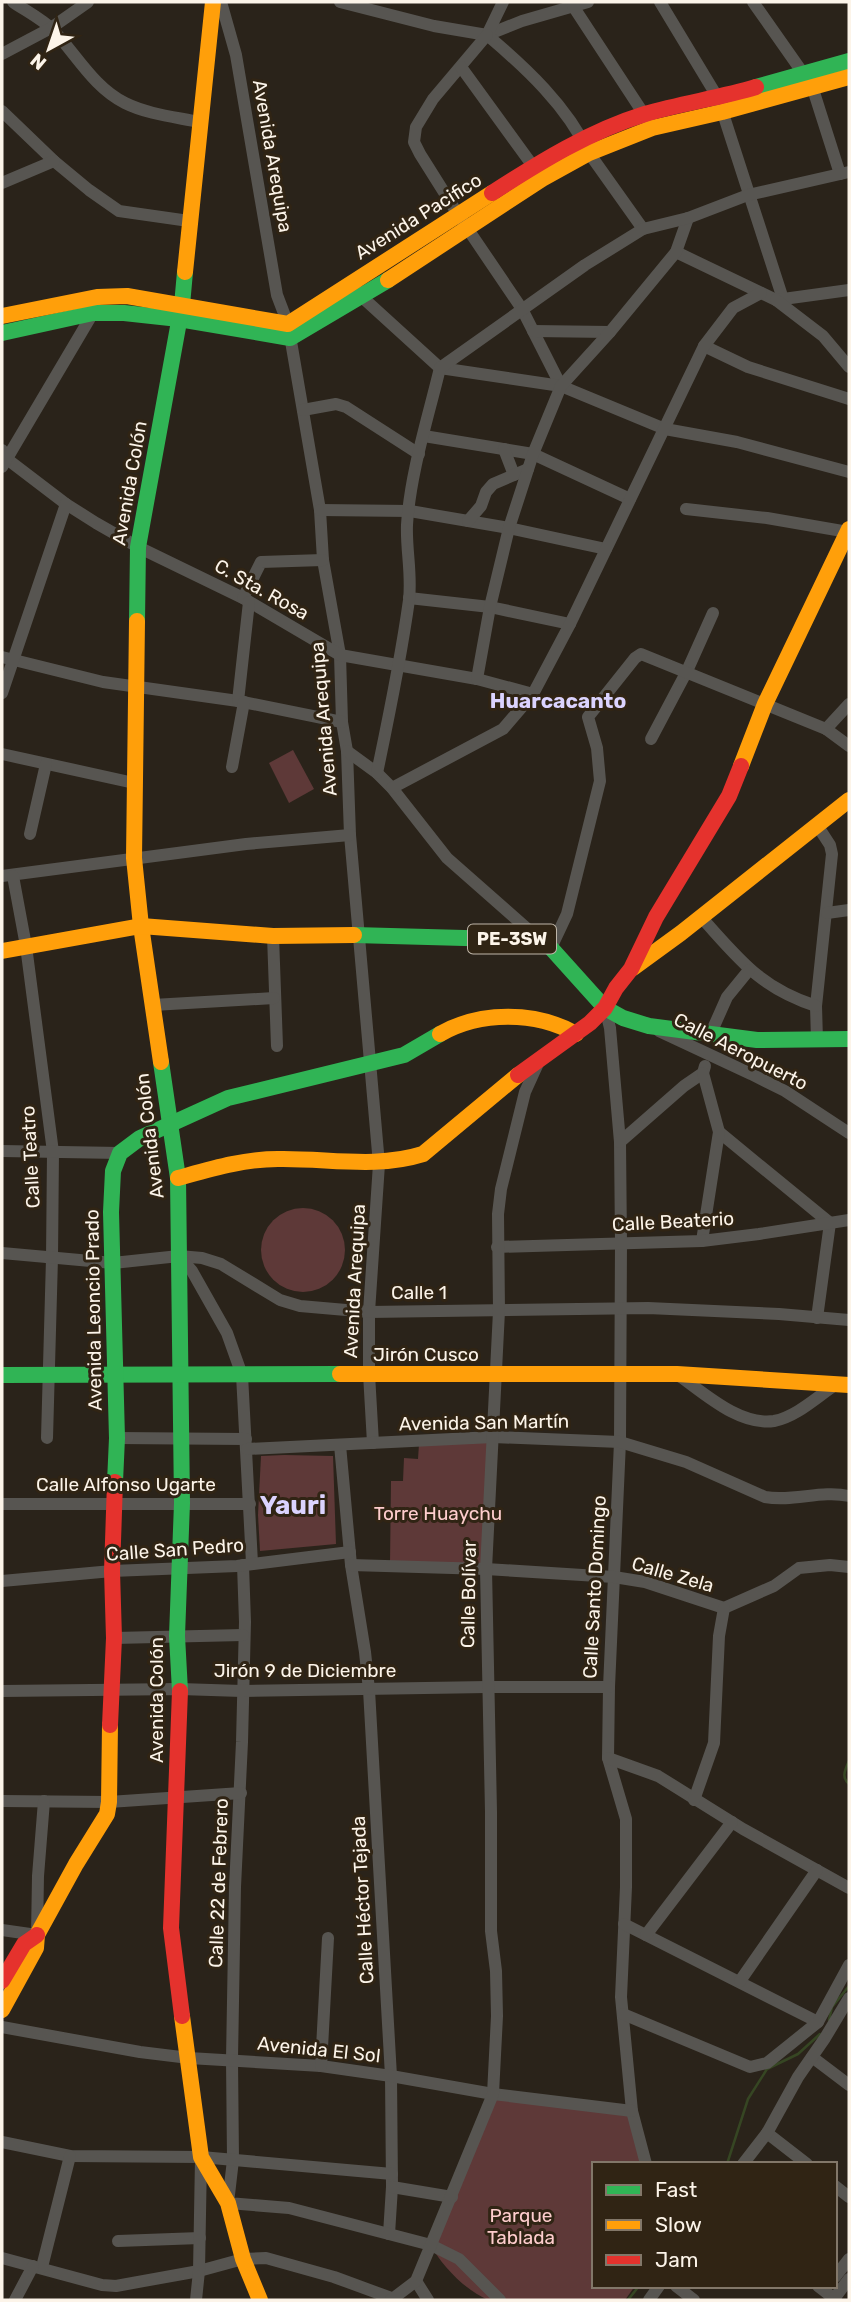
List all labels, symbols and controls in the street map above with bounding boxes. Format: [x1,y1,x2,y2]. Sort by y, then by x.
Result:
north arrow [14,14,84,84]
text: N [26,48,51,75]
street label: Avenida Arequipa [248,78,297,234]
street label: Avenida Pacifico [351,168,486,265]
street label: Avenida Colón [107,419,152,547]
street label: C. Sta. Rosa [211,554,313,625]
street label: Avenida Arequipa [305,641,342,797]
district label: Huarcacanto [490,688,626,713]
road number: PE-3SW [468,924,556,954]
street label: Calle Aeropuerto [670,1008,812,1095]
street label: Avenida Colón [130,1072,169,1200]
street label: Calle Teatro [16,1105,45,1209]
street label: Avenida Arequipa [339,1203,370,1359]
street label: Calle Beaterio [611,1207,735,1236]
street label: Avenida Leoncio Prado [80,1209,107,1411]
street label: Calle 1 [391,1281,447,1304]
street label: Jirón Cusco [373,1343,479,1366]
street label: Avenida San Martín [399,1410,569,1435]
street label: Calle Alfonso Ugarte [36,1473,216,1496]
district label: Yauri [260,1490,326,1521]
street label: Calle Santo Domingo [578,1495,611,1679]
park label: Torre Huaychu [374,1502,502,1525]
street label: Calle San Pedro [105,1533,245,1566]
street label: Calle Bolívar [456,1539,481,1648]
street label: Calle Zela [629,1552,717,1597]
street label: Avenida Colón [145,1637,168,1763]
street label: Jirón 9 de Diciembre [214,1659,396,1682]
street label: Calle 22 de Febrero [204,1798,233,1968]
street label: Calle Héctor Tejada [347,1815,378,1985]
street label: Avenida El Sol [256,2032,382,2067]
legend [592,2162,837,2288]
text: Fast [655,2177,697,2202]
park label: Parque Tablada [487,2204,555,2249]
text: Slow [655,2212,702,2237]
text: Jam [655,2247,699,2272]

